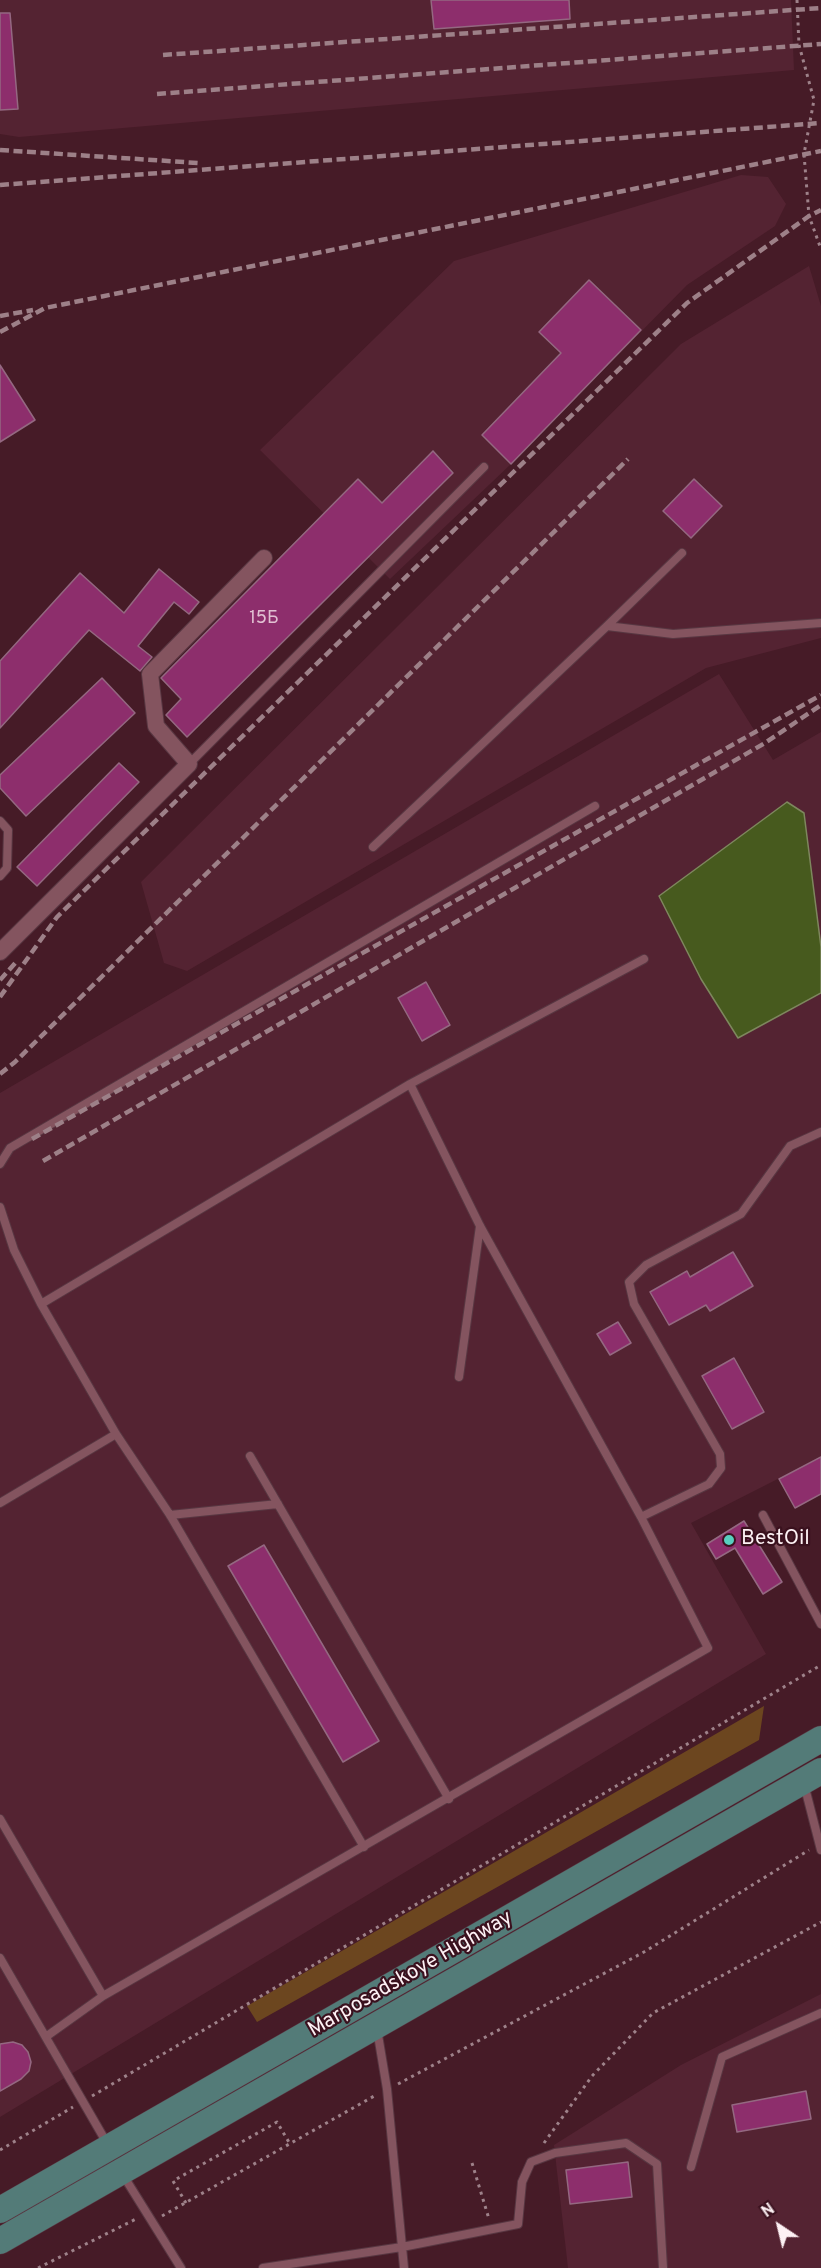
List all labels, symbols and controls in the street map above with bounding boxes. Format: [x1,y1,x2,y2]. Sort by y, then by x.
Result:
house number: 15Б [249,608,279,630]
place label: BestOil [741,1527,810,1553]
marker: BestOil [722,1533,736,1547]
street label: Marposadskoye Highway [304,1906,518,2044]
north arrow [749,2196,809,2256]
text: N [758,2200,779,2223]

